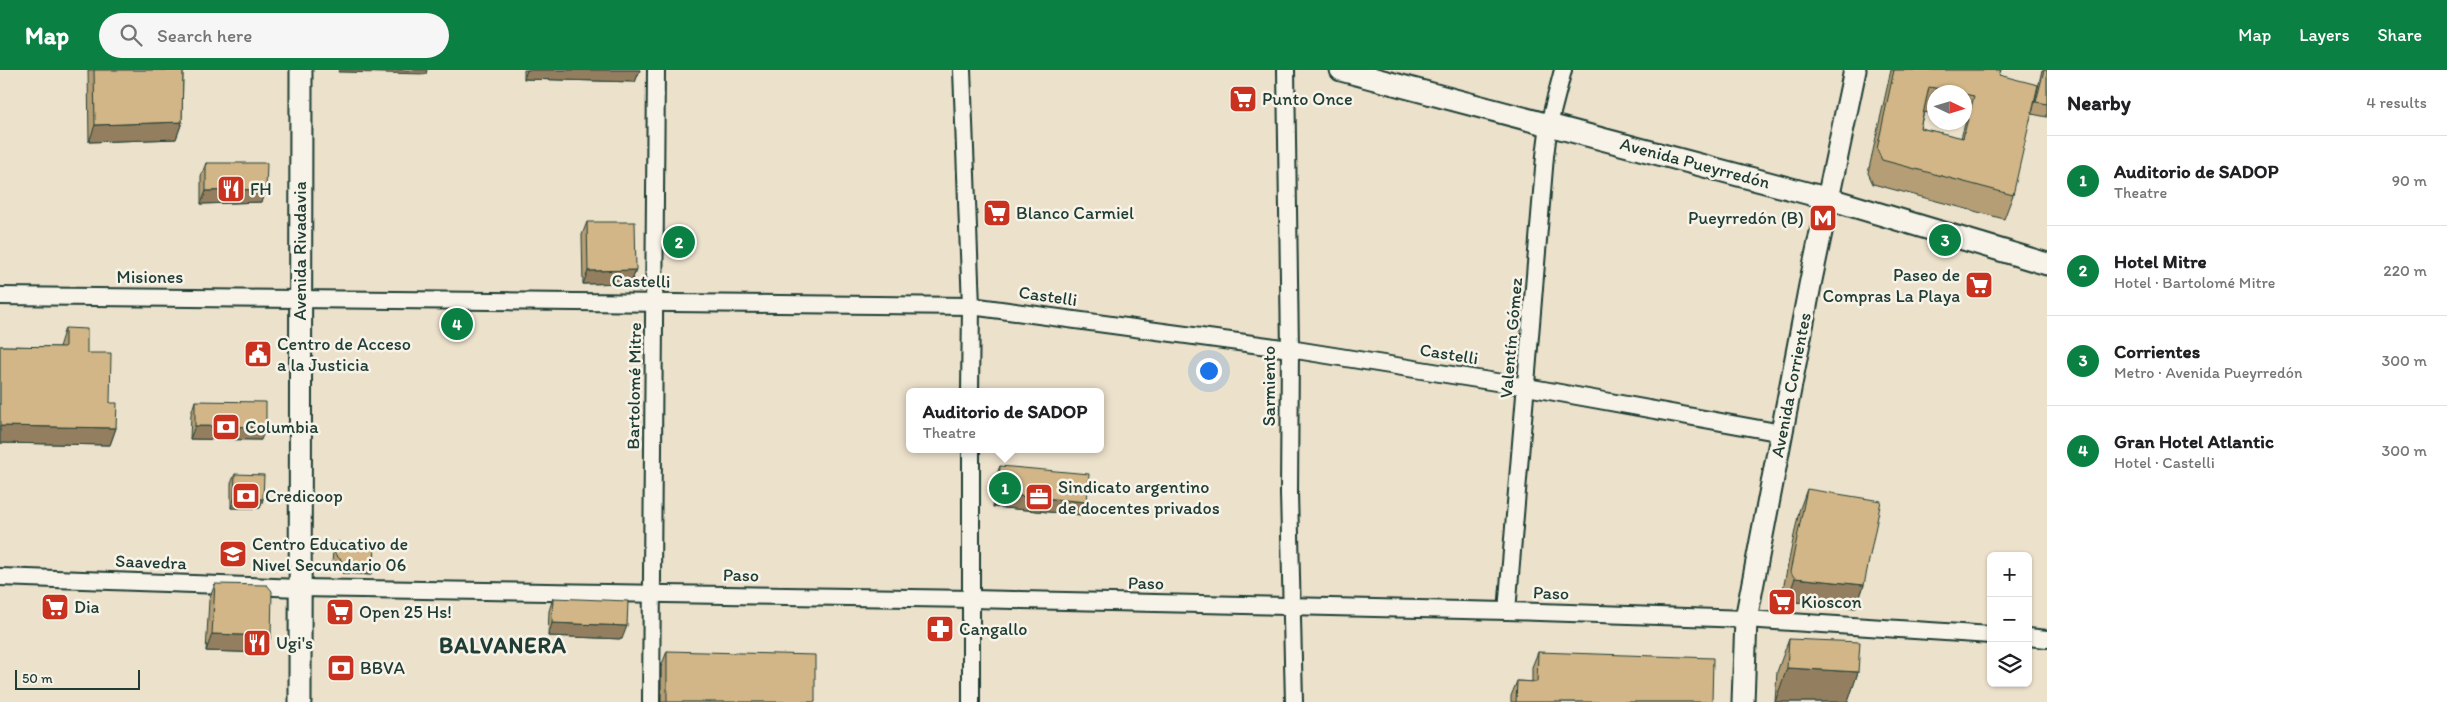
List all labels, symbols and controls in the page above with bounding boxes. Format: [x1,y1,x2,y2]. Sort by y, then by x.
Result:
search box [99,13,449,58]
text: Map [25,21,69,50]
icon: search [117,21,145,49]
text: Search here [157,24,252,47]
text: Map [2238,24,2271,46]
text: Layers [2299,24,2349,46]
text: Share [2377,24,2422,46]
supermarket icon: Punto Once [1228,84,1258,114]
north arrow [1927,85,1972,130]
place label: Punto Once [1262,88,1353,110]
text: Nearby [2067,90,2131,115]
text: 4 results [2366,93,2427,112]
street label: Avenida Pueyrredón [1618,132,1773,194]
text: Auditorio de SADOP [2114,160,2279,183]
text: 1 [2079,171,2087,190]
text: 90 m [2392,171,2427,190]
restaurant icon: FH [216,174,246,204]
place label: FH [250,178,272,200]
street label: Avenida Rivadavia [289,181,311,321]
text: Theatre [2114,183,2167,202]
supermarket icon: Blanco Carmiel [982,198,1012,228]
place label: Blanco Carmiel [1016,202,1134,224]
metro station icon: Pueyrredón (B) [1808,203,1838,233]
place label: Pueyrredón (B) [1688,207,1804,229]
pin: 3 [1929,221,1961,259]
pin: 2 [663,223,695,261]
text: Hotel Mitre [2114,250,2207,273]
text: 2 [2079,261,2087,280]
text: 220 m [2383,261,2427,280]
place label: Paseo de Compras La Playa [1823,264,1960,307]
street label: Misiones [117,266,183,288]
street label: Castelli [611,269,671,293]
supermarket icon: Paseo de Compras La Playa [1964,270,1994,300]
text: Hotel · Bartolomé Mitre [2114,273,2275,292]
street label: Valentín Gómez [1495,276,1527,399]
street label: Castelli [1017,281,1079,311]
pin: 4 [441,305,473,343]
street label: Avenida Corrientes [1766,311,1816,459]
street label: Bartolomé Mitre [622,322,646,450]
place label: Centro de Acceso a la Justicia [277,333,411,376]
public building icon: Centro de Acceso a la Justicia [243,339,273,369]
street label: Castelli [1418,339,1480,369]
text: Corrientes [2114,340,2200,363]
street label: Sarmiento [1258,346,1280,426]
text: 3 [2079,351,2087,370]
text: 300 m [2382,351,2427,370]
your location [1196,358,1222,384]
text: Metro · Avenida Pueyrredón [2114,363,2302,382]
popup [906,388,1104,453]
text: Auditorio de SADOP [923,400,1087,423]
bank icon: Columbia [211,412,241,442]
place label: Columbia [245,416,319,438]
text: Theatre [923,423,976,442]
text: Gran Hotel Atlantic [2114,430,2274,453]
text: 4 [2078,441,2088,460]
text: 300 m [2382,441,2427,460]
text: Hotel · Castelli [2114,453,2215,472]
pin: 1 [989,469,1021,507]
place label: Sindicato argentino de docentes privados [1058,476,1220,519]
bank icon: Credicoop [231,481,261,511]
office icon: Sindicato argentino de docentes privados [1024,482,1054,512]
place label: Credicoop [265,485,343,507]
place label: Centro Educativo de Nivel Secundario 06 [252,533,408,576]
school or university icon: Centro Educativo de Nivel Secundario 06 [218,539,248,569]
street label: Saavedra [115,550,188,574]
map controls [1987,552,2032,687]
button: + [1987,552,2032,597]
street label: Paso [723,564,759,586]
street label: Paso [1128,572,1164,594]
street label: Paso [1533,581,1569,605]
supermarket icon: Kioscon [1767,587,1797,617]
place label: Kioscon [1801,591,1862,613]
supermarket icon: Dia [40,592,70,622]
place label: Dia [74,596,100,618]
supermarket icon: Open 25 Hs! [325,597,355,627]
button: − [1987,597,2032,642]
place label: Open 25 Hs! [359,601,452,623]
pharmacy icon: Cangallo [925,614,955,644]
place label: Cangallo [959,618,1027,640]
restaurant icon: Ugi's [242,628,272,658]
place label: Ugi's [276,632,313,654]
district label: BALVANERA [439,632,567,659]
button: layers [1987,642,2032,687]
bank icon: BBVA [326,653,356,683]
place label: BBVA [360,657,406,679]
scale bar [15,667,140,690]
text: 50 m [22,670,53,687]

